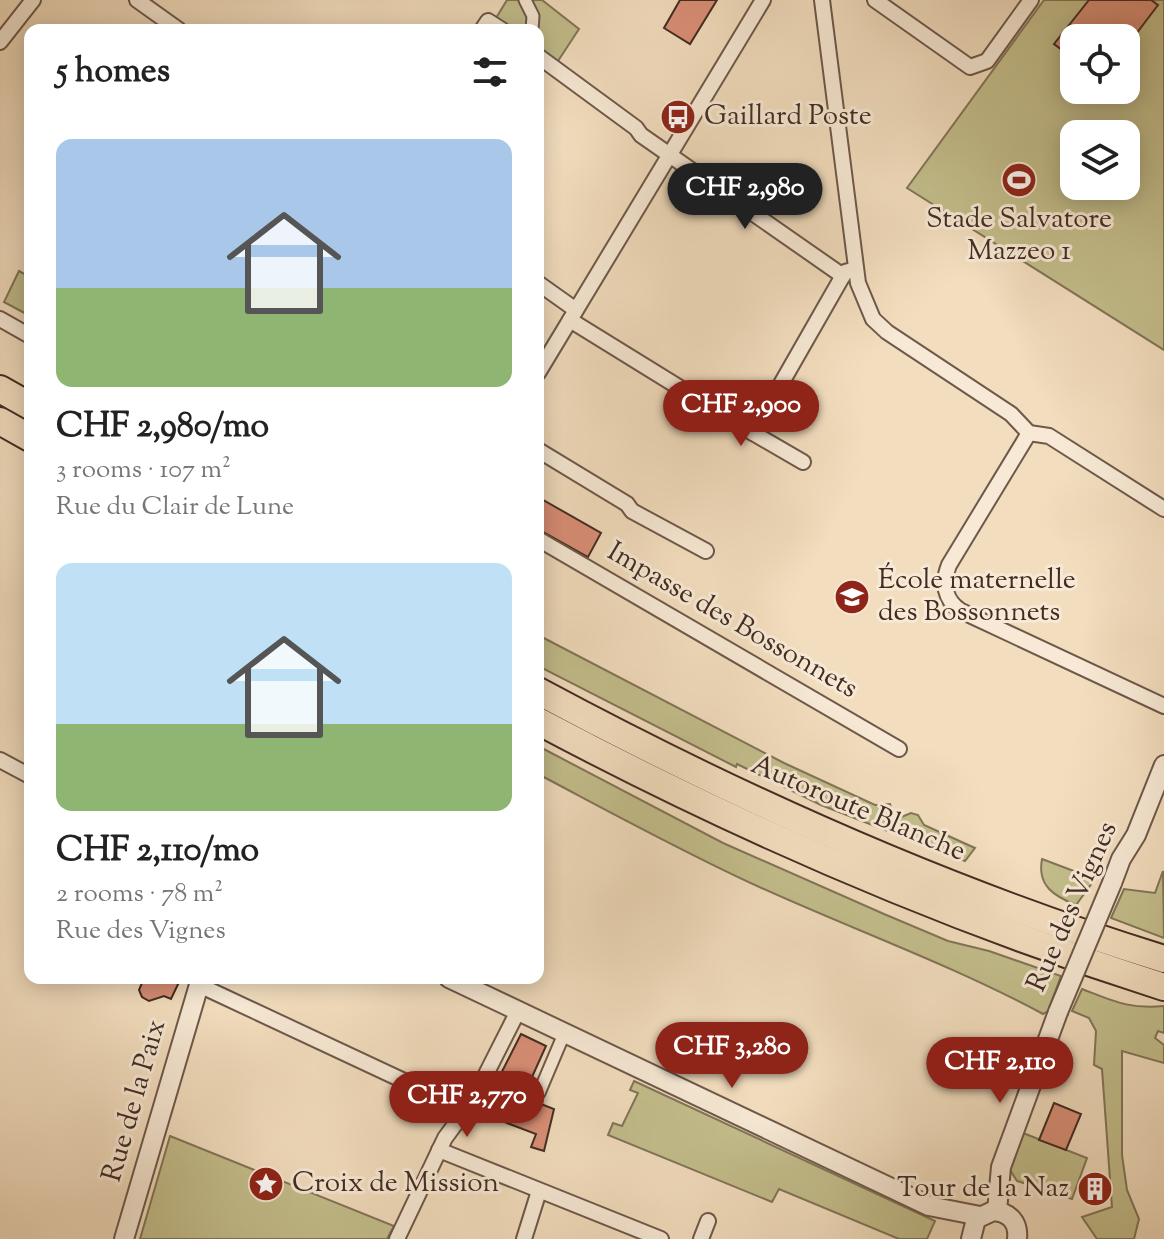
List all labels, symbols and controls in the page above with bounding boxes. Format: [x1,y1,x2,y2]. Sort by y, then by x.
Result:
map controls [1060,24,1140,200]
button: locate [1060,24,1140,104]
text: 5 homes [56,48,170,97]
icon: filters [468,50,512,94]
place label: Gaillard Poste [704,97,872,137]
bus stop icon: Gaillard Poste [659,98,697,136]
button: layers [1060,120,1140,200]
sports icon: Stade Salvatore Mazzeo 1 [1000,161,1038,199]
pin: CHF 2,980 [653,163,837,231]
text: CHF 2,980 [685,170,805,207]
icon: home [212,191,356,335]
place label: Stade Salvatore Mazzeo 1 [926,200,1112,272]
pin: CHF 2,900 [649,380,833,448]
text: CHF 2,900 [681,387,801,424]
text: CHF 2,980/mo [56,403,269,452]
text: 3 rooms · 107 m² [56,452,231,489]
text: Rue du Clair de Lune [56,489,294,526]
street label: Impasse des Bossonnets [599,533,865,709]
place label: École maternelle des Bossonnets [878,561,1076,633]
school or university icon: École maternelle des Bossonnets [833,578,871,616]
icon: home [212,615,356,759]
street label: Autoroute Blanche [745,746,971,872]
street label: Rue des Vignes [1018,815,1128,999]
text: CHF 2,110/mo [56,827,259,876]
text: 2 rooms · 78 m² [56,876,223,913]
text: Rue des Vignes [56,913,226,950]
street label: Rue de la Paix [93,1015,177,1187]
pin: CHF 3,280 [640,1022,824,1090]
text: CHF 3,280 [673,1029,791,1066]
pin: CHF 2,110 [908,1037,1092,1105]
text: CHF 2,110 [944,1044,1056,1081]
pin: CHF 2,770 [375,1071,559,1139]
text: CHF 2,770 [407,1078,527,1115]
place label: Croix de Mission [292,1164,499,1204]
place icon: Croix de Mission [247,1165,285,1203]
place label: Tour de la Naz [897,1169,1069,1209]
building icon: Tour de la Naz [1076,1170,1114,1208]

